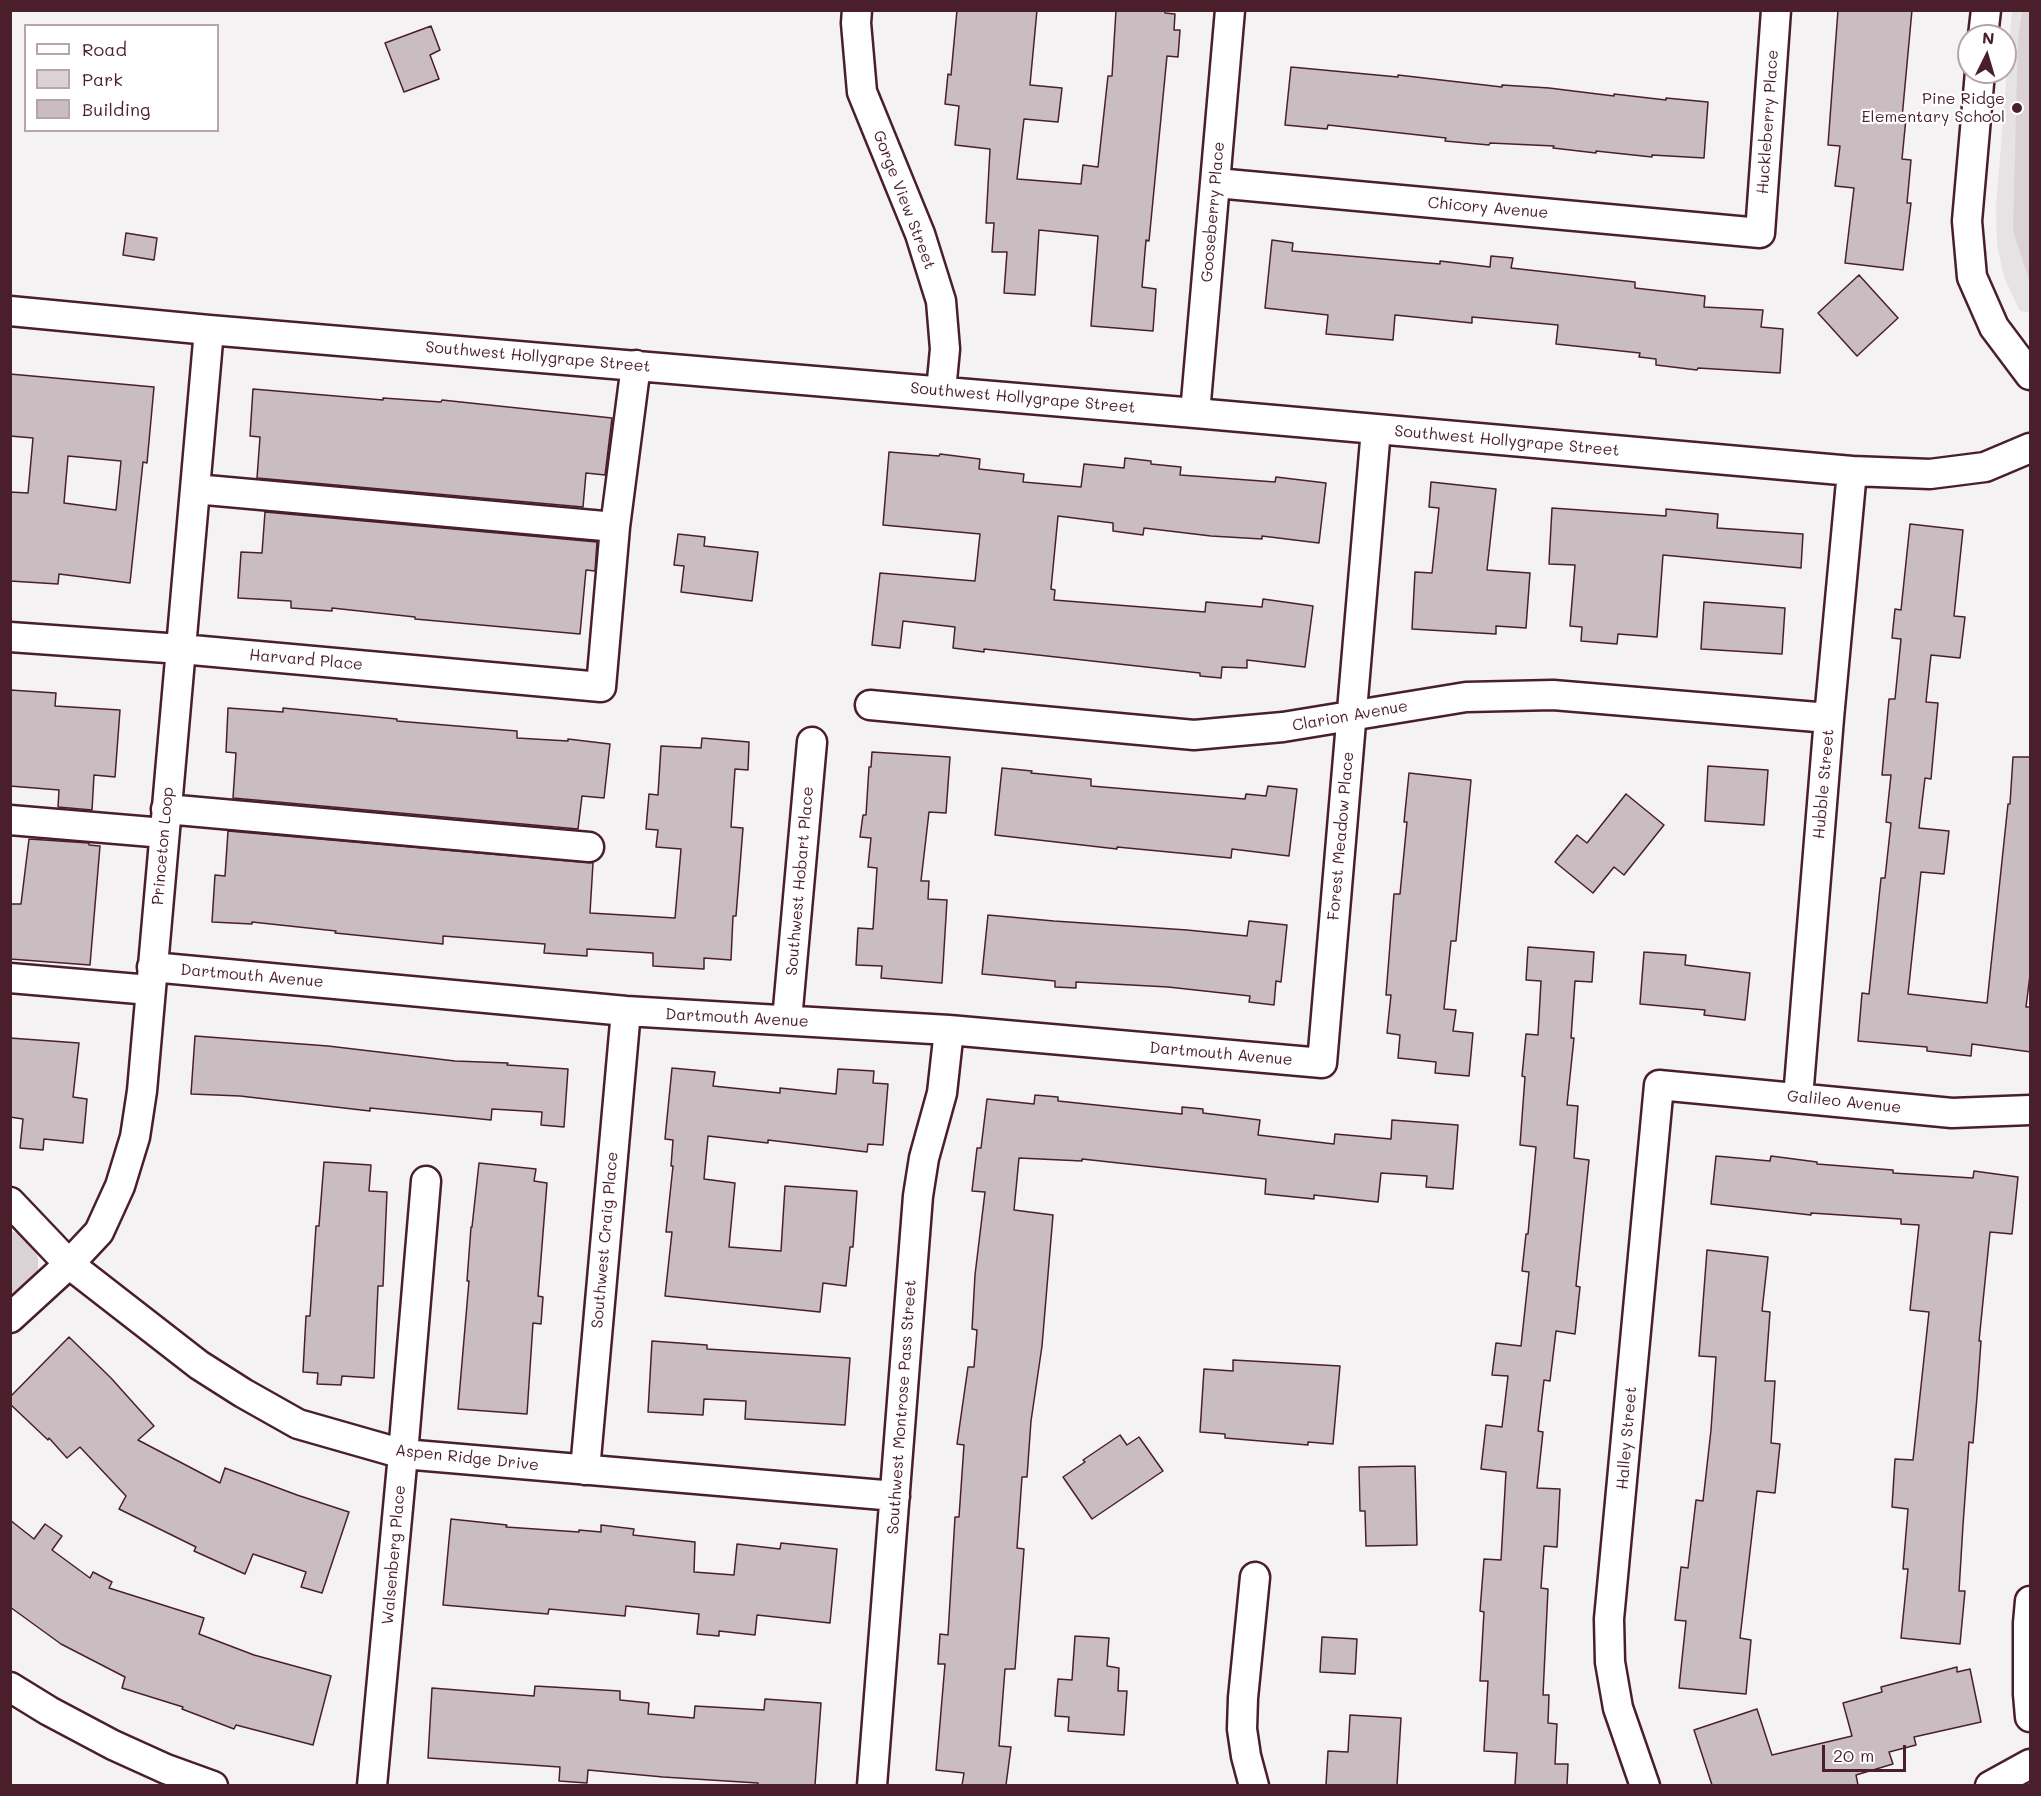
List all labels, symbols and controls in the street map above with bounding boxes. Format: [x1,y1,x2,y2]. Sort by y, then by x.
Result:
legend [24,24,219,132]
north arrow [1957,24,2017,84]
text: N [1981,27,1995,49]
text: Road [82,37,127,61]
street label: Huckleberry Place [1753,49,1783,195]
text: Park [82,67,123,91]
place label: Pine Ridge Elementary School [1861,89,2005,127]
text: Building [82,97,150,121]
marker: Pine Ridge Elementary School [2010,101,2024,115]
street label: Gorge View Street [869,128,939,272]
street label: Gooseberry Place [1197,141,1229,283]
street label: Chicory Avenue [1427,193,1549,223]
street label: Southwest Hollygrape Street [425,338,651,376]
street label: Southwest Hollygrape Street [910,379,1136,417]
street label: Southwest Hollygrape Street [1394,422,1620,460]
street label: Harvard Place [248,645,364,675]
street label: Clarion Avenue [1291,696,1409,736]
street label: Hubble Street [1810,728,1838,840]
street label: Forest Meadow Place [1324,751,1358,921]
street label: Princeton Loop [148,786,178,906]
street label: Southwest Hobart Place [782,786,818,976]
street label: Dartmouth Avenue [180,960,324,992]
street label: Dartmouth Avenue [665,1005,809,1031]
street label: Dartmouth Avenue [1149,1038,1293,1070]
street label: Galileo Avenue [1786,1086,1902,1118]
street label: Southwest Craig Place [588,1151,622,1329]
street label: Southwest Montrose Pass Street [884,1279,920,1535]
street label: Halley Street [1613,1386,1641,1490]
street label: Aspen Ridge Drive [394,1441,540,1475]
street label: Walsenberg Place [378,1484,410,1626]
scale bar [1825,1733,1909,1771]
text: 20 m [1833,1743,1874,1767]

